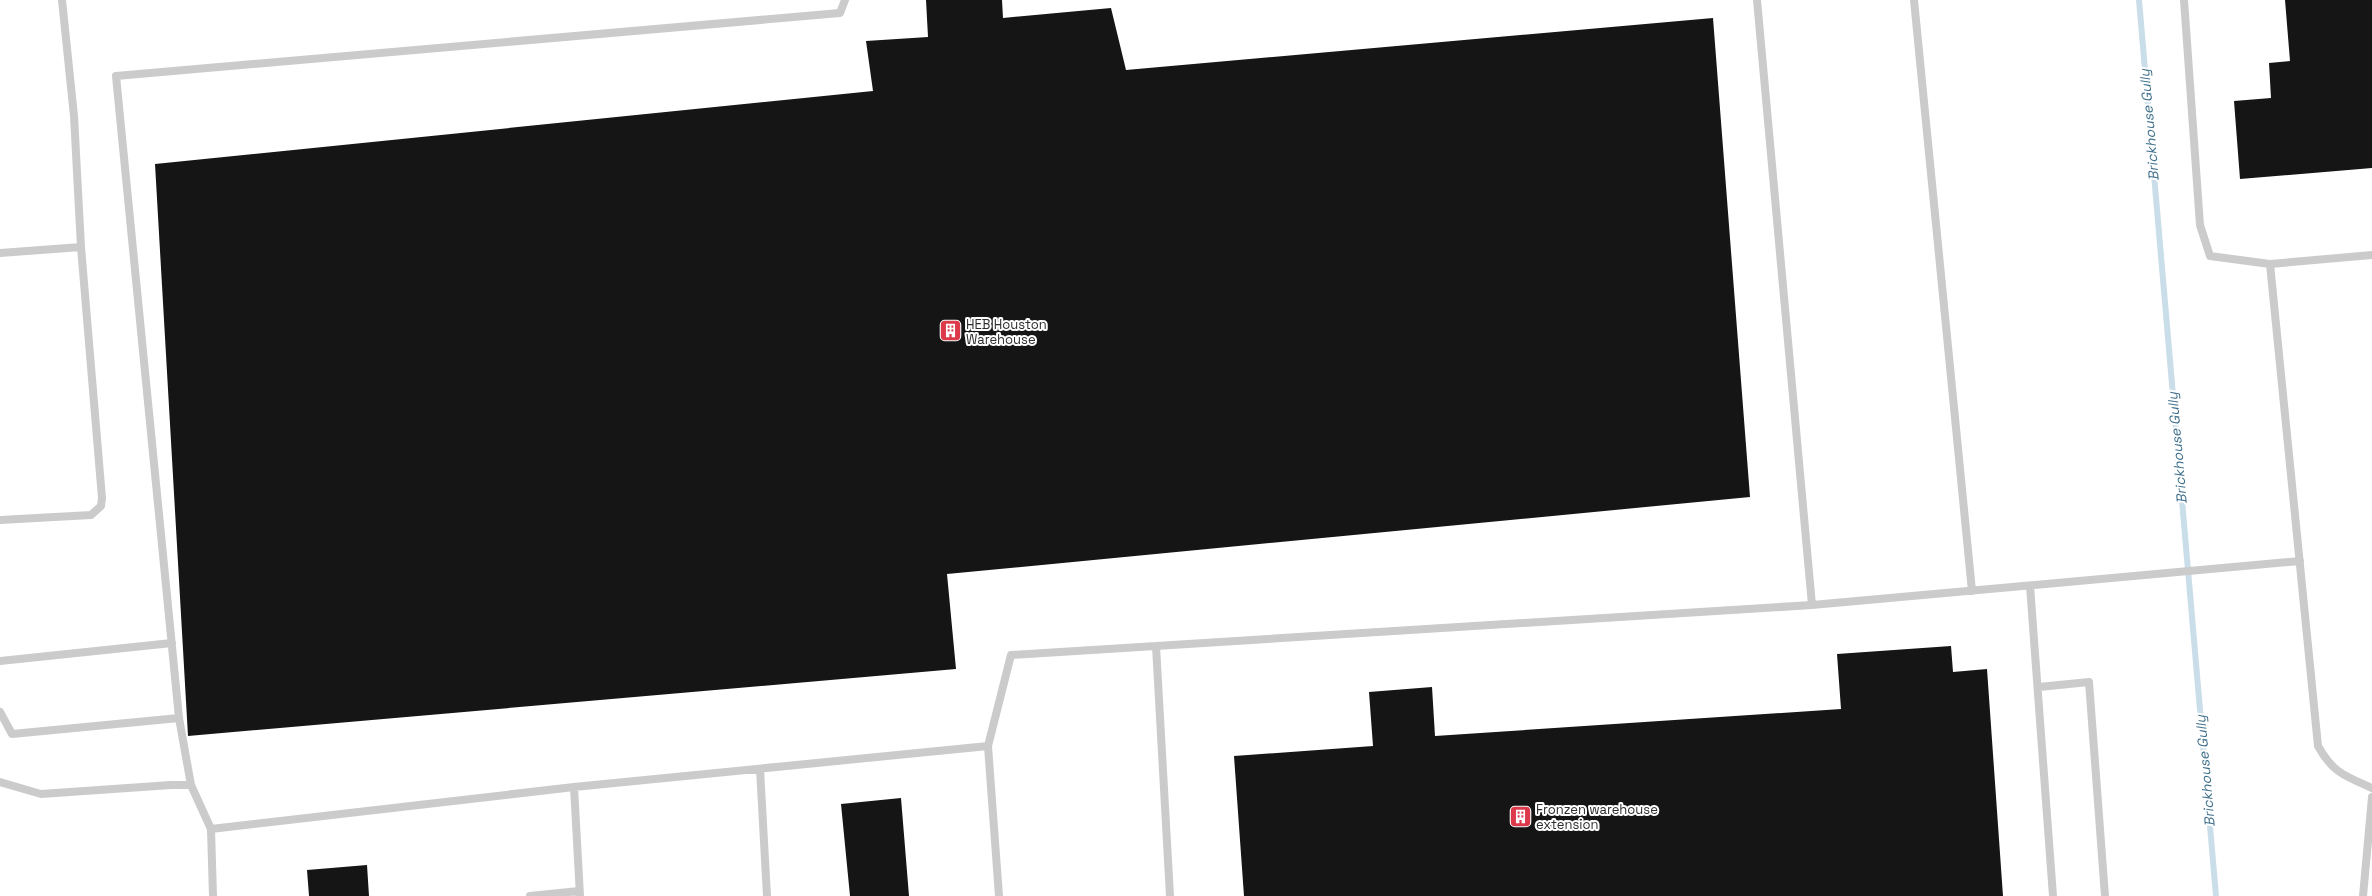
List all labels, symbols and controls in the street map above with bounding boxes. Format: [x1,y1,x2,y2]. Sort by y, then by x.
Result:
water label: Brickhouse Gully [2135,67,2163,182]
place label: HEB Houston Warehouse [966,316,1047,348]
building icon: HEB Houston Warehouse [938,318,964,344]
water label: Brickhouse Gully [2163,390,2191,505]
water label: Brickhouse Gully [2191,713,2219,828]
place label: Fronzen warehouse extension [1536,801,1658,833]
building icon: Fronzen warehouse extension [1508,803,1534,829]

